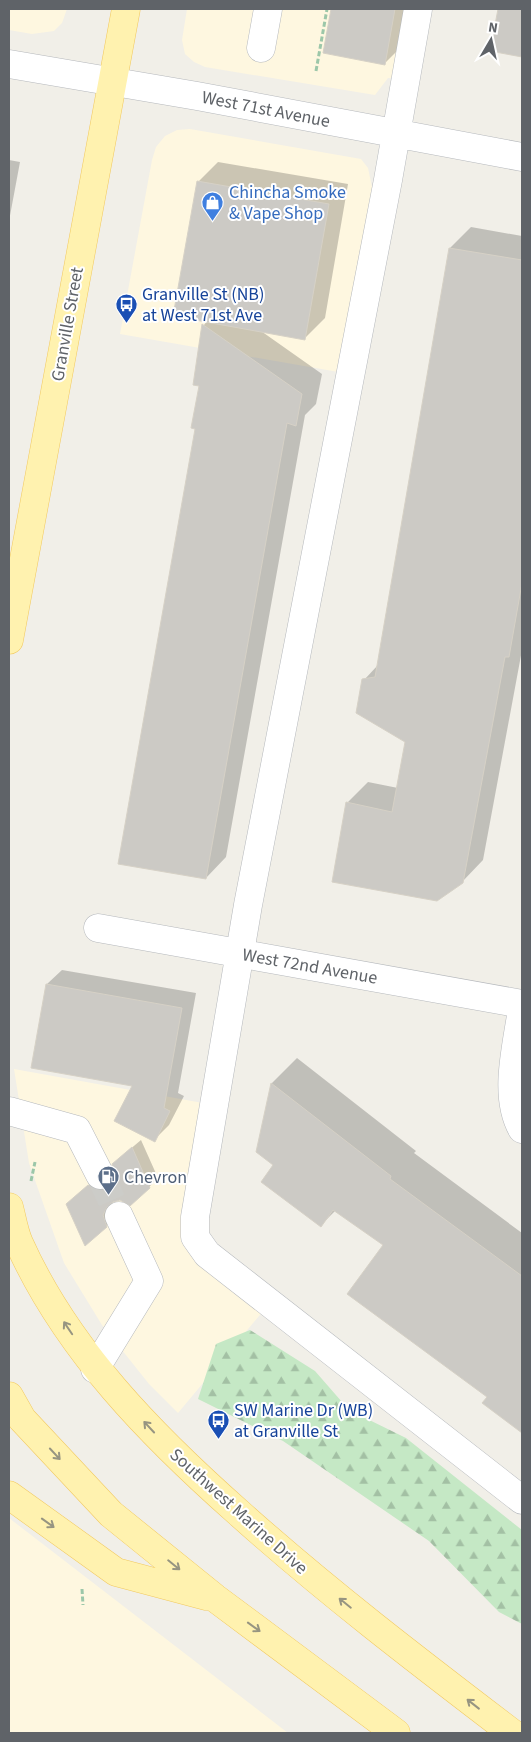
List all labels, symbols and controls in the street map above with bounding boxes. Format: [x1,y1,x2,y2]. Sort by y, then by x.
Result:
north arrow [466,15,516,65]
text: N [487,18,499,39]
street label: West 71st Avenue [200,85,332,134]
place label: Chincha Smoke & Vape Shop [229,180,346,226]
shop icon: Chincha Smoke & Vape Shop [201,190,225,221]
street label: Granville Street [45,265,90,383]
place label: Granville St (NB) at West 71st Ave [142,282,264,328]
bus stop icon: Granville St (NB) at West 71st Ave [114,292,138,323]
street label: West 72nd Avenue [240,942,379,991]
fuel station icon: Chevron [96,1165,120,1196]
place label: Chevron [124,1165,187,1190]
one-way arrow [63,1322,73,1336]
place label: SW Marine Dr (WB) at Granville St [234,1398,373,1444]
bus stop icon: SW Marine Dr (WB) at Granville St [206,1408,230,1439]
one-way arrow [143,1421,155,1433]
street label: Southwest Marine Drive [164,1443,313,1580]
one-way arrow [50,1448,61,1461]
one-way arrow [41,1518,55,1528]
one-way arrow [167,1560,180,1571]
one-way arrow [339,1598,352,1609]
one-way arrow [247,1622,261,1632]
one-way arrow [467,1698,480,1709]

